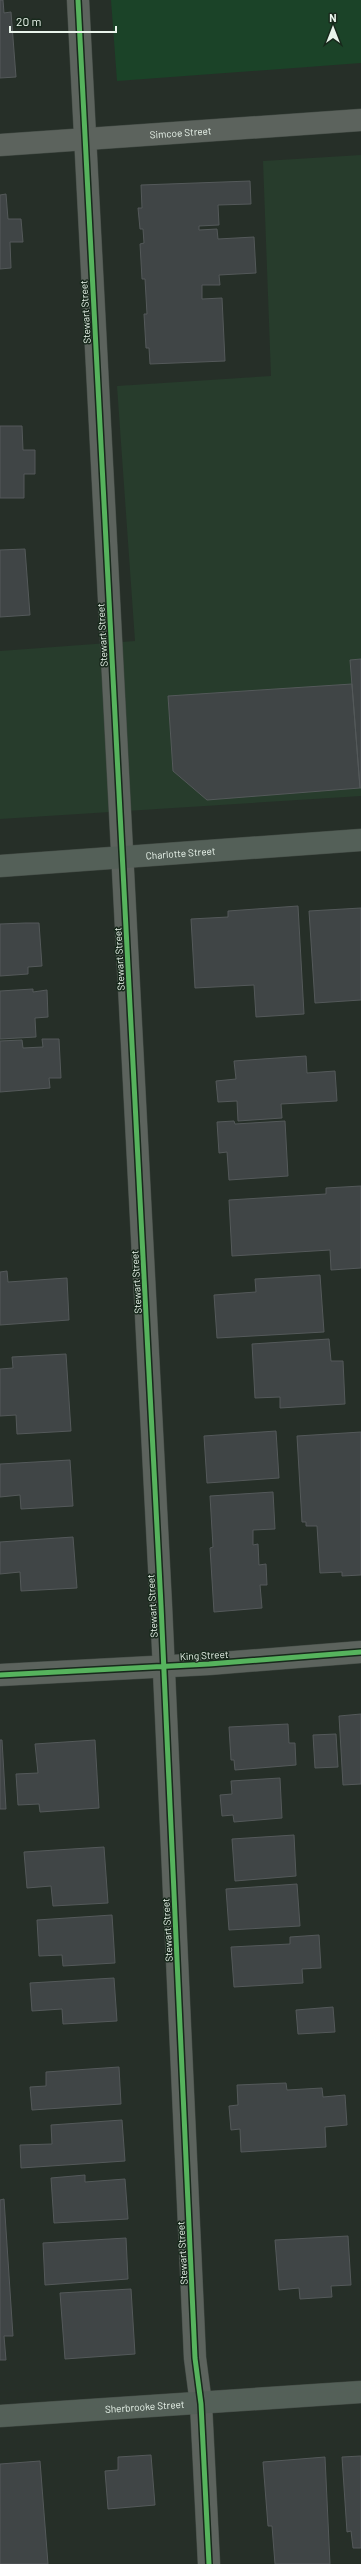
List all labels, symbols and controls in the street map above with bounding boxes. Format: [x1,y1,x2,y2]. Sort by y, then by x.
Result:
scale bar [10,8,116,34]
north arrow [313,8,353,48]
text: N [329,11,337,24]
text: 20 m [16,14,42,28]
street label: Simcoe Street [149,124,212,141]
street label: Stewart Street [77,280,93,344]
street label: Stewart Street [94,603,110,667]
street label: Charlotte Street [145,844,216,861]
street label: Stewart Street [111,927,127,991]
street label: Stewart Street [128,1250,144,1314]
street label: Stewart Street [144,1574,160,1638]
street label: King Street [179,1648,229,1662]
street label: Stewart Street [159,1898,175,1962]
street label: Stewart Street [174,2221,190,2285]
street label: Sherbrooke Street [105,2398,185,2415]

